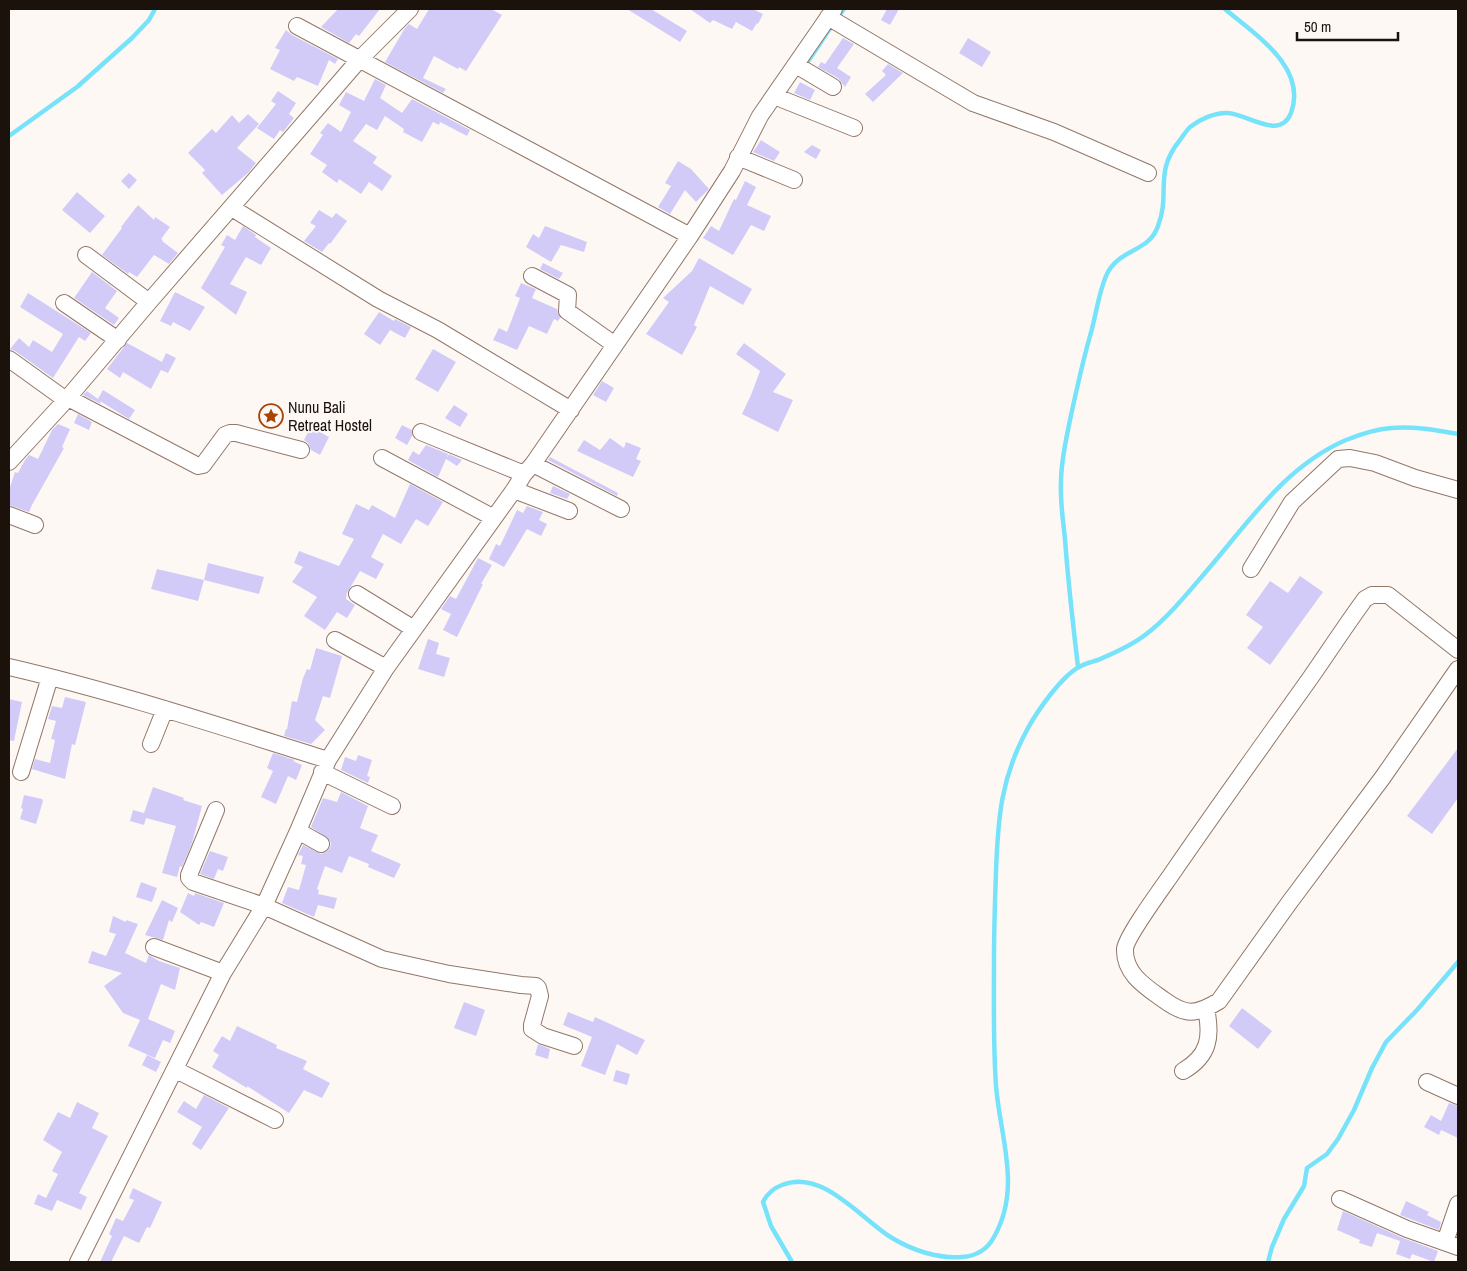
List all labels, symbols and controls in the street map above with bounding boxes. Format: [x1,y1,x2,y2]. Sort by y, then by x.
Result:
scale bar [1297,10,1398,42]
text: 50 m [1304,16,1331,37]
place label: Nunu Bali Retreat Hostel [288,396,372,436]
place icon: Nunu Bali Retreat Hostel [258,403,284,429]

